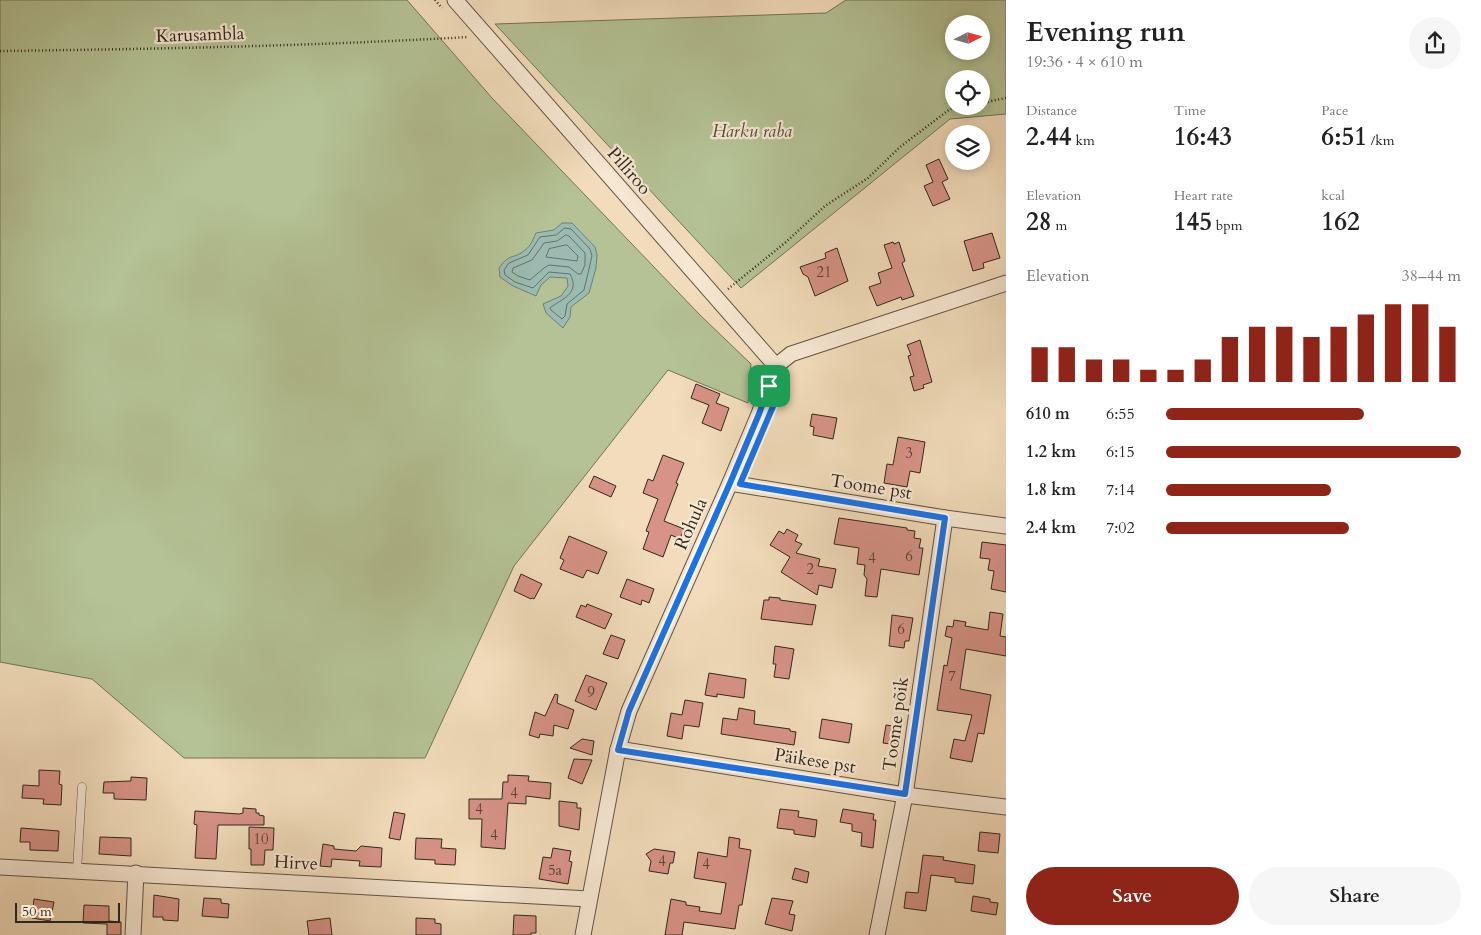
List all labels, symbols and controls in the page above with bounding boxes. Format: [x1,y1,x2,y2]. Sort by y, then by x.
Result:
text: Evening run [1026,13,1185,51]
north arrow [945,15,990,60]
map controls [945,15,990,170]
button: share [1409,17,1461,69]
street label: Karusambla [155,21,245,49]
text: 19:36 · 4 × 610 m [1026,51,1143,73]
button: locate [945,70,990,115]
text: Distance [1026,101,1077,120]
text: Time [1174,101,1206,120]
text: Pace [1321,101,1348,120]
park label: Harku raba [712,119,792,144]
text: 2.44 [1026,120,1072,154]
text: 16:43 [1174,120,1232,154]
text: 6:51 [1321,120,1367,154]
button: layers [945,125,990,170]
text: km [1072,131,1095,150]
text: /km [1367,131,1395,150]
street label: Pilliroo [601,142,657,201]
text: Elevation [1026,186,1082,205]
text: Heart rate [1174,186,1233,205]
text: kcal [1321,186,1345,205]
text: 28 [1026,205,1052,239]
text: 145 [1174,205,1212,239]
text: 162 [1321,205,1360,239]
text: m [1052,216,1067,235]
text: bpm [1212,216,1243,235]
house number: 21 [816,262,832,282]
text: Elevation [1026,265,1090,287]
text: 38–44 m [1402,265,1461,287]
pin [748,365,790,407]
icon: arrive [755,372,783,400]
text: 610 m [1026,403,1070,425]
text: 6:55 [1106,403,1135,425]
text: 1.2 km [1026,441,1076,463]
text: 6:15 [1106,441,1135,463]
house number: 3 [905,443,913,463]
street label: Toome pst [828,468,914,506]
text: 1.8 km [1026,479,1076,501]
text: 7:14 [1106,479,1135,501]
street label: Rohula [669,494,714,554]
text: 2.4 km [1026,517,1076,539]
text: 7:02 [1106,517,1135,539]
house number: 6 [905,546,913,566]
house number: 4 [868,548,876,568]
house number: 2 [806,559,814,579]
house number: 6 [897,619,905,639]
house number: 7 [948,666,956,686]
street label: Toome põik [877,675,915,773]
house number: 9 [587,682,595,702]
street label: Päikese pst [773,742,858,780]
house number: 4 [510,783,518,803]
house number: 4 [475,799,483,819]
house number: 4 [490,825,498,845]
house number: 10 [253,829,269,849]
street label: Hirve [273,849,319,877]
house number: 4 [658,851,666,871]
house number: 4 [702,854,710,874]
house number: 5a [548,860,563,880]
button: Save [1026,867,1239,925]
button: Share [1249,867,1461,925]
scale bar [15,900,120,923]
text: 50 m [22,902,52,921]

